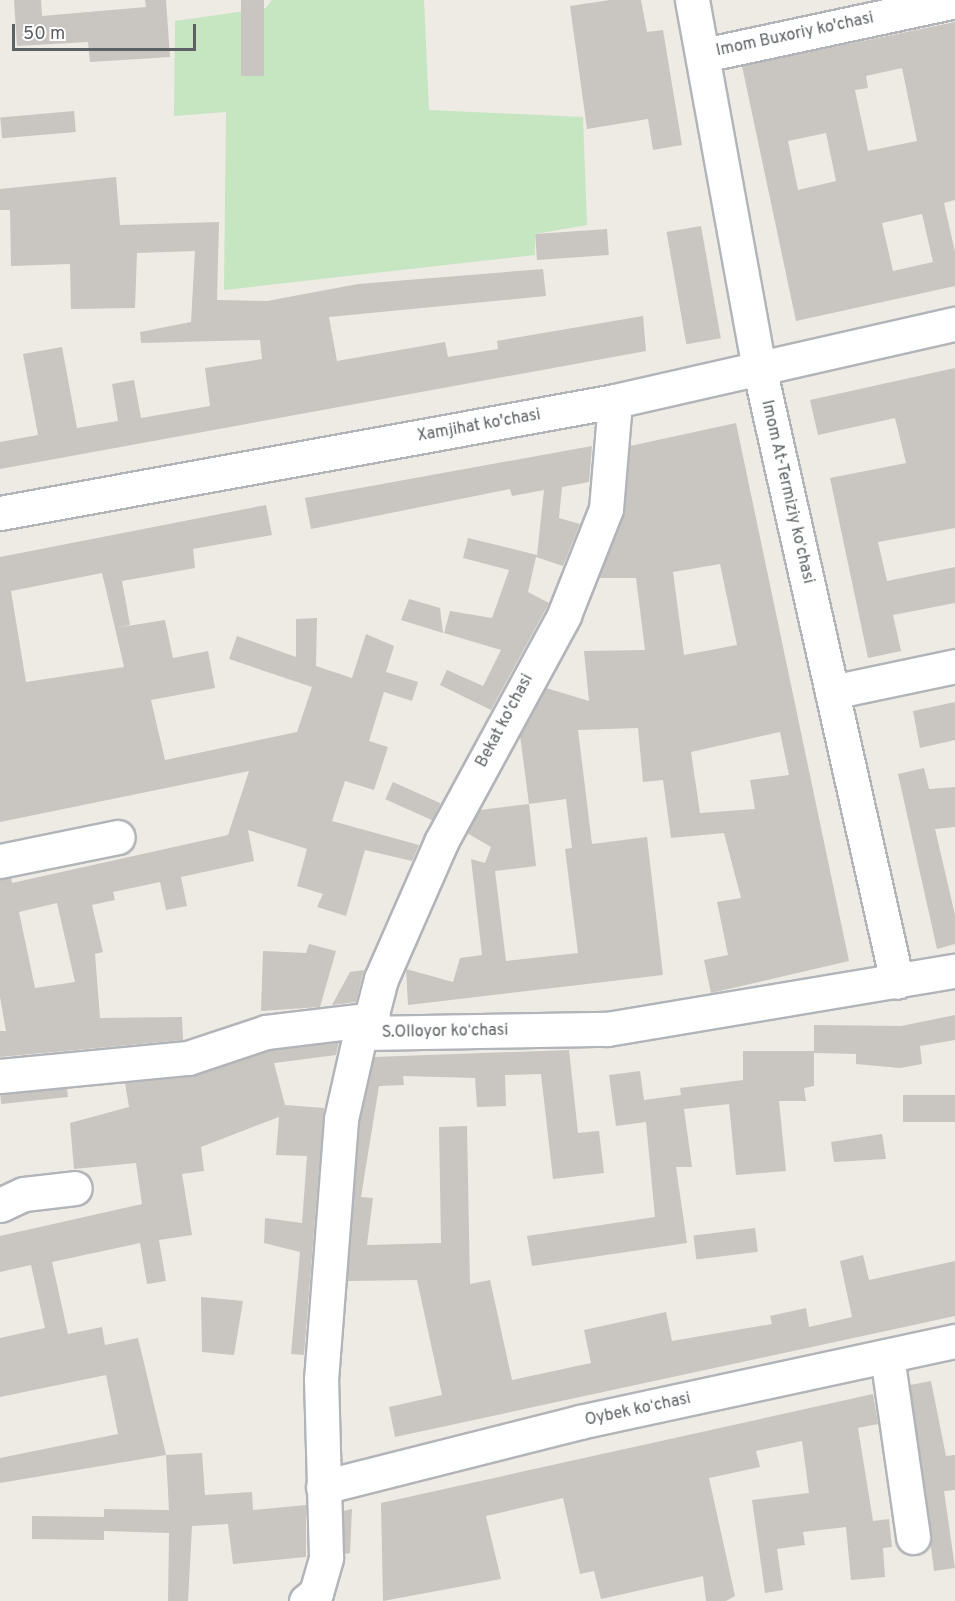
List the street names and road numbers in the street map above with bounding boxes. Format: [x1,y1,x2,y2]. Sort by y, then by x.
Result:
street label: Imom Buxoriy ko'chasi [714,9,876,61]
street label: Imom At-Termiziy koʻchasi [756,398,818,586]
street label: Xamjihat ko'chasi [416,406,542,446]
street label: Bekat ko'chasi [472,671,538,771]
street label: S.Olloyor koʻchasi [382,1021,508,1043]
street label: Oybek koʻchasi [583,1389,693,1431]

